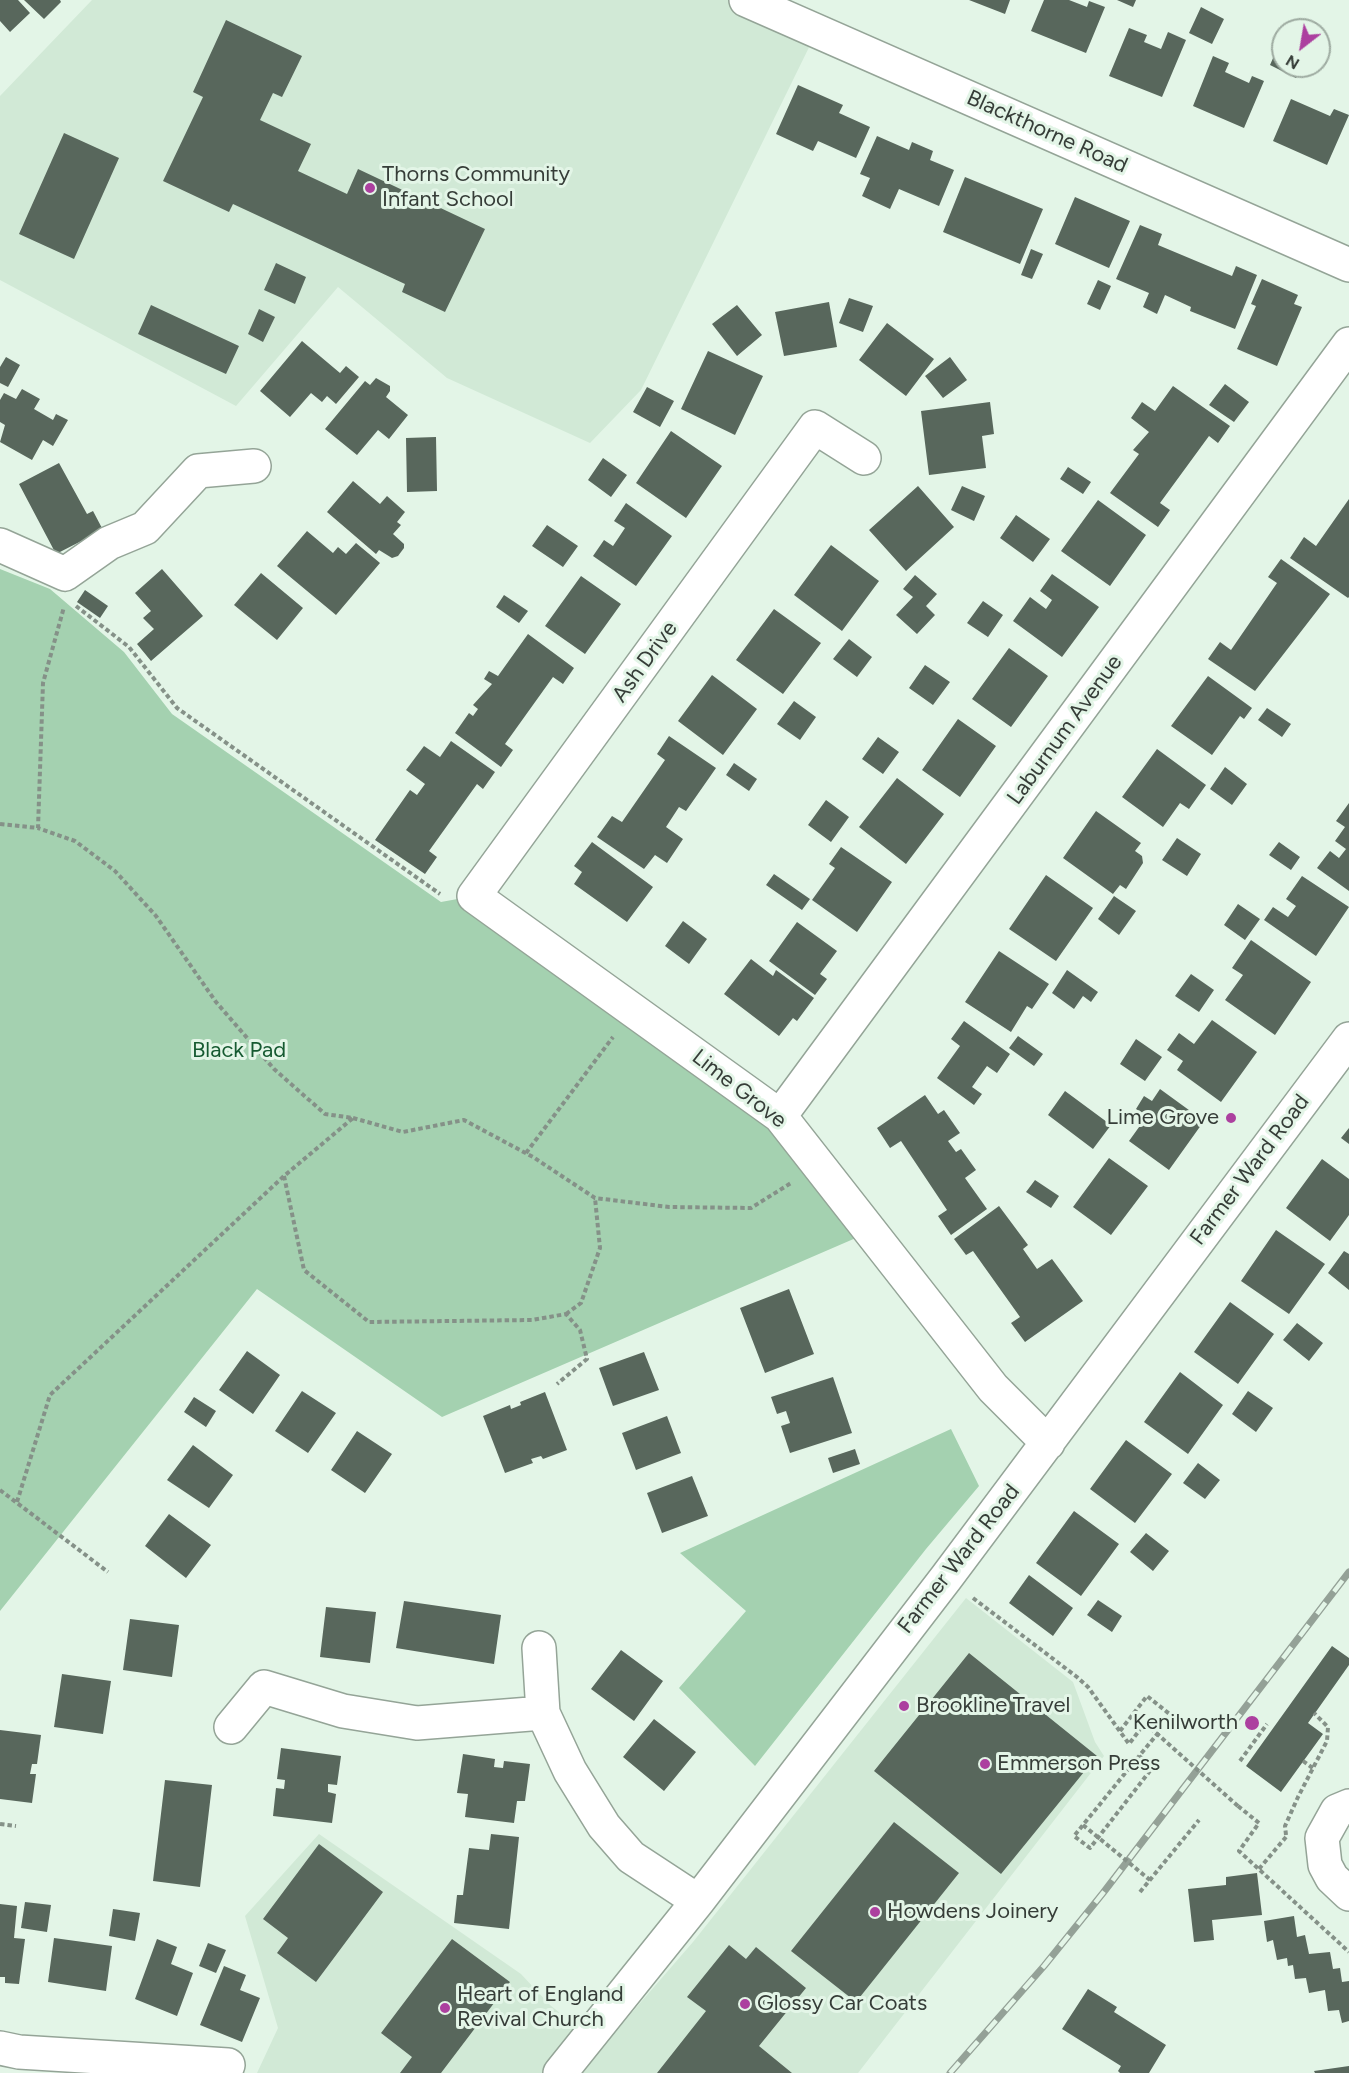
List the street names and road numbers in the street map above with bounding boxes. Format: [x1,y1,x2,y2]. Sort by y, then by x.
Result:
street label: Blackthorne Road [963,85,1131,179]
street label: Ash Drive [607,616,683,708]
street label: Laburnum Avenue [1002,650,1128,810]
street label: Lime Grove [687,1044,791,1134]
street label: Farmer Ward Road [1185,1089,1315,1251]
street label: Farmer Ward Road [893,1479,1025,1639]

